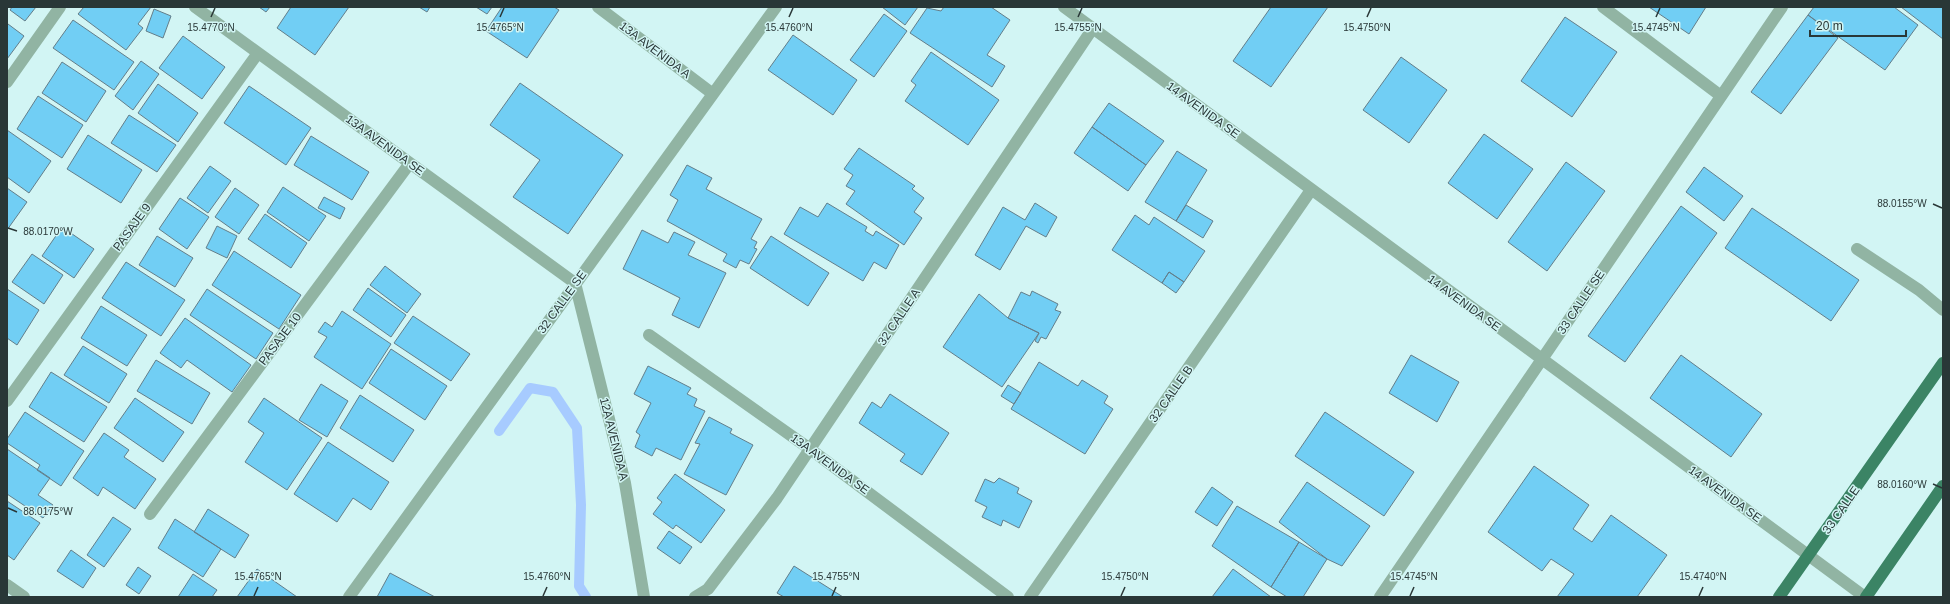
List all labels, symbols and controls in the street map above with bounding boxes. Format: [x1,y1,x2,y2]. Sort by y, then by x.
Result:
scale bar [1810,12,1906,38]
street label: 13A AVENIDA A [617,19,693,81]
text: 20 m [1816,19,1843,33]
text: 15.4770°N [187,22,235,33]
text: 15.4765°N [476,22,524,33]
text: 15.4760°N [765,22,813,33]
text: 15.4755°N [1054,22,1102,33]
text: 15.4750°N [1343,22,1391,33]
text: 15.4745°N [1632,22,1680,33]
street label: 14 AVENIDA SE [1164,79,1242,141]
street label: 13A AVENIDA SE [343,112,427,178]
text: 88.0155°W [1877,198,1927,209]
street label: PASAJE 9 [110,200,154,253]
text: 88.0170°W [23,226,73,237]
street label: 33 CALLE SE [1554,267,1608,337]
street label: 32 CALLE SE [535,268,589,336]
street label: 14 AVENIDA SE [1425,272,1503,334]
street label: 32 CALLE A [875,286,923,348]
street label: PASAJE 10 [256,310,304,368]
street label: 32 CALLE B [1146,363,1196,425]
street label: 12A AVENIDA A [597,396,631,482]
street label: 13A AVENIDA SE [788,431,872,497]
street label: 14 AVENIDA SE [1686,463,1764,525]
text: 88.0160°W [1877,479,1927,490]
street label: 33 CALLE [1820,484,1862,536]
text: 88.0175°W [23,506,73,517]
text: 15.4765°N [234,571,282,582]
text: 15.4760°N [523,571,571,582]
text: 15.4755°N [812,571,860,582]
text: 15.4750°N [1101,571,1149,582]
text: 15.4745°N [1390,571,1438,582]
text: 15.4740°N [1679,571,1727,582]

